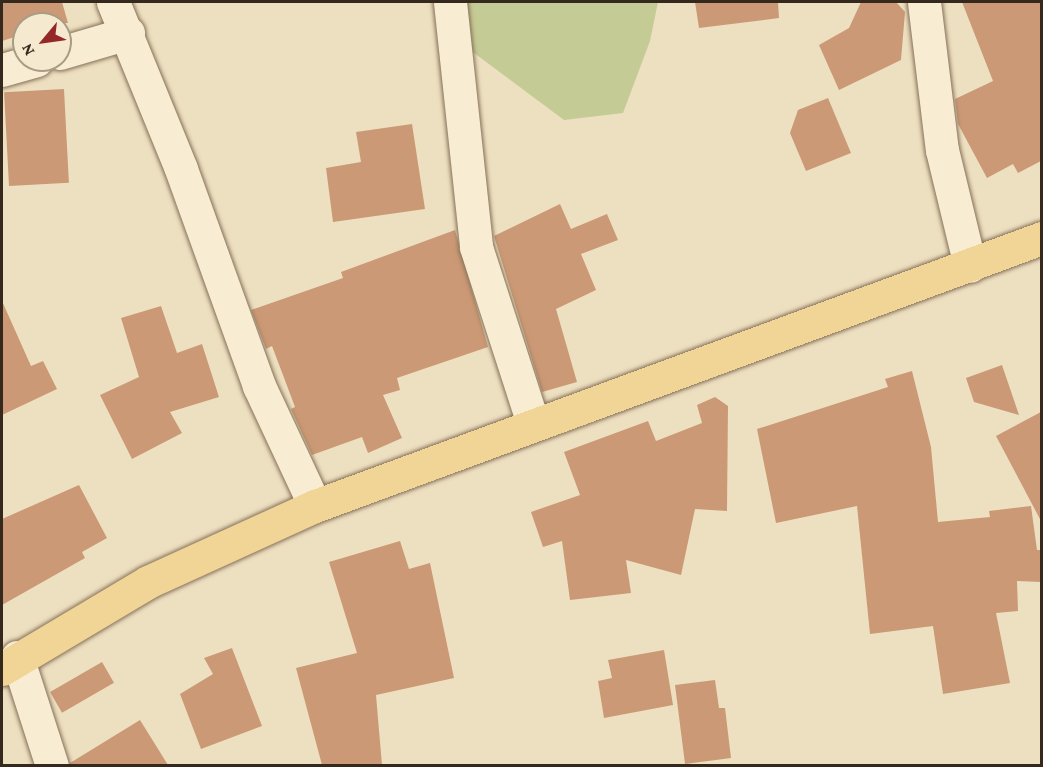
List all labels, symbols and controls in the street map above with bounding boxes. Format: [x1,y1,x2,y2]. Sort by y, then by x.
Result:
north arrow [12,12,72,72]
text: N [17,41,38,59]

